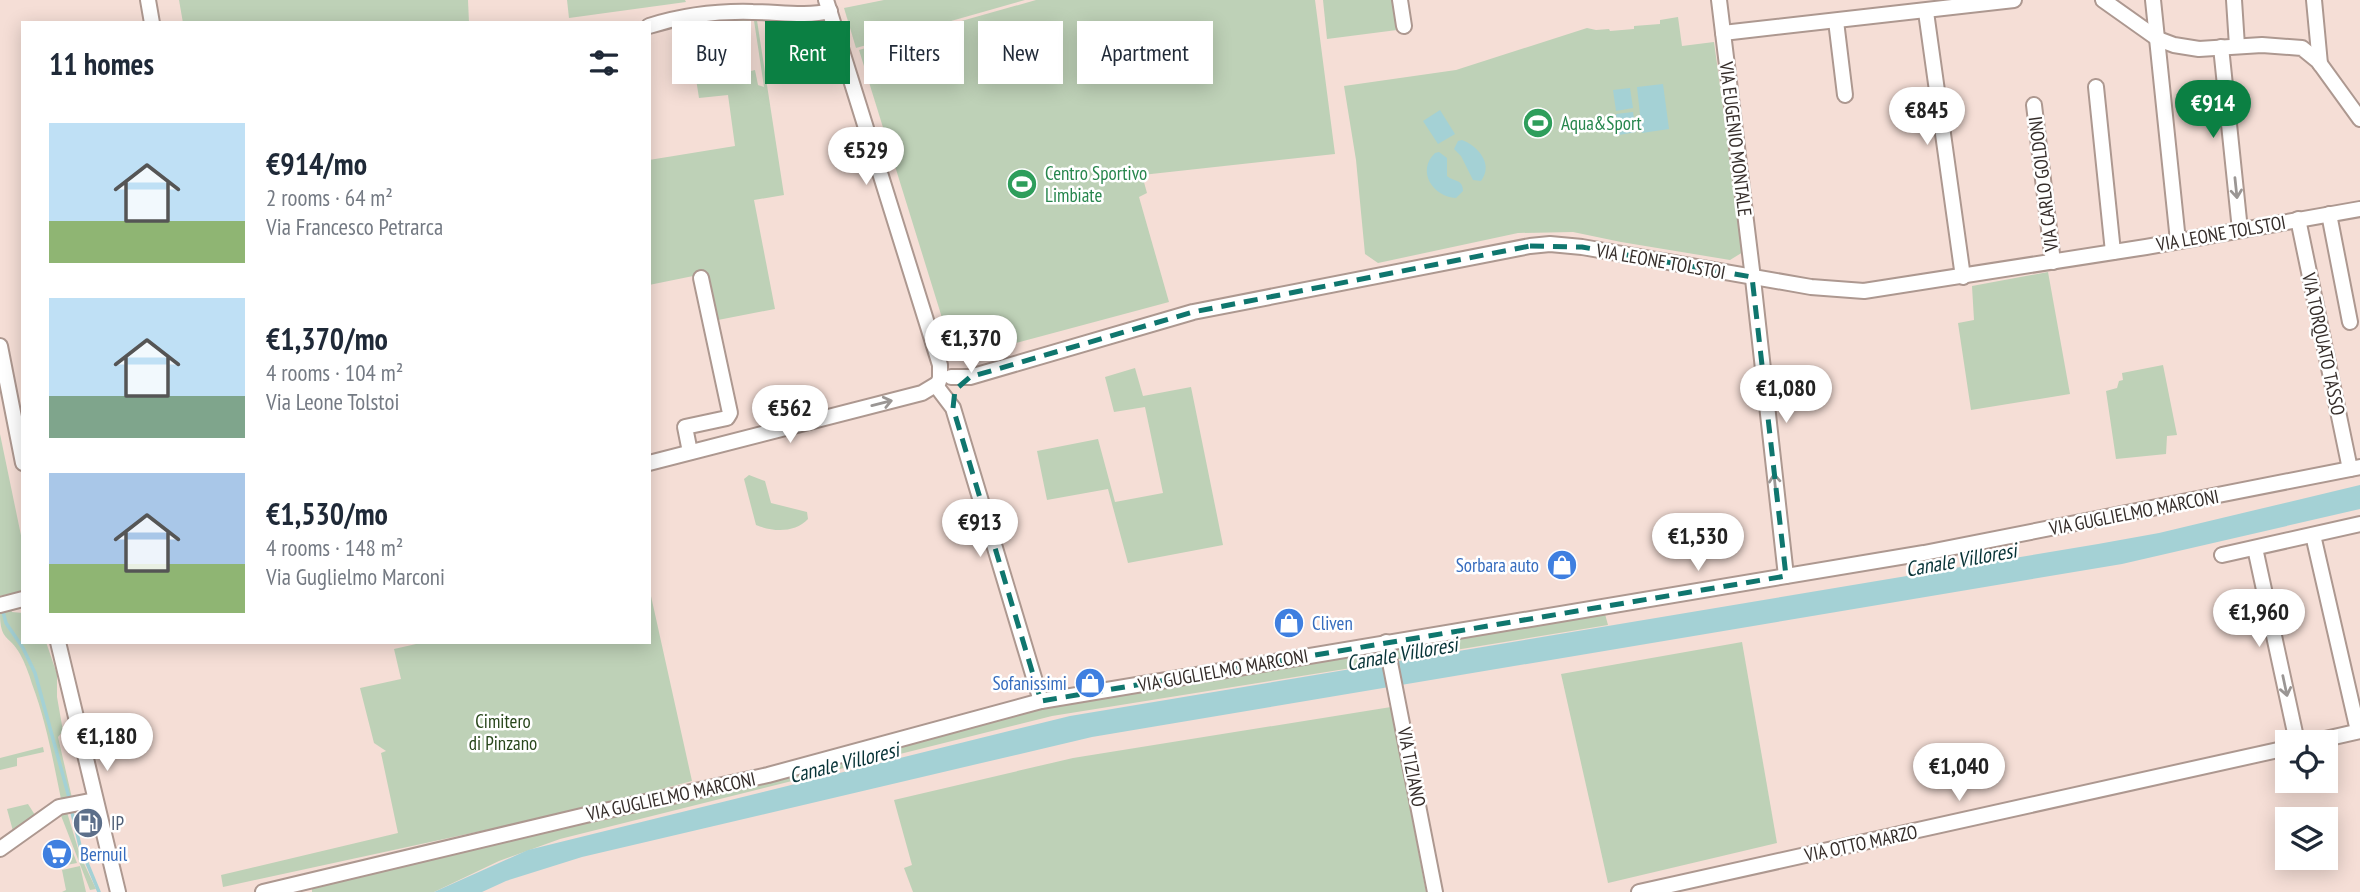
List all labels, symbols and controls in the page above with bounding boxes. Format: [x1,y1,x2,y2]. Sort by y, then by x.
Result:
chip: Buy [672,21,751,84]
chip: Rent [765,21,850,84]
chip: Filters [864,21,964,84]
chip: New [978,21,1063,84]
chip: Apartment [1077,21,1213,84]
text: 11 homes [49,44,154,83]
icon: filters [585,44,623,82]
street label: VIA EUGENIO MONTALE [1714,59,1757,218]
pin: €914 [2172,80,2254,140]
pin: €845 [1886,88,1968,147]
text: €914 [2191,88,2235,117]
text: €845 [1905,95,1949,124]
sports icon: Aqua&Sport [1521,106,1555,140]
place label: Aqua&Sport [1561,111,1643,135]
street label: VIA CARLO GOLDONI [2023,115,2063,254]
pin: €529 [825,128,907,187]
text: €529 [844,135,888,164]
text: €914/mo [266,144,367,183]
icon: home [105,151,189,235]
place label: Centro Sportivo Limbiate [1045,161,1147,207]
sports icon: Centro Sportivo Limbiate [1005,167,1039,201]
one-way arrow [2230,176,2243,199]
text: 2 rooms · 64 m² [266,183,393,212]
street label: VIA LEONE TOLSTOI [2153,210,2288,256]
text: Via Francesco Petrarca [266,212,443,241]
street label: VIA LEONE TOLSTOI [1593,238,1728,284]
street label: VIA TORQUATO TASSO [2297,270,2351,417]
pin: €1,370 [914,316,1028,375]
text: €1,370/mo [266,319,388,358]
text: €1,370 [941,323,1001,352]
icon: home [105,326,189,410]
text: 4 rooms · 104 m² [266,358,403,387]
pin: €1,080 [1729,366,1843,425]
text: €1,080 [1756,373,1816,402]
pin: €562 [749,386,831,445]
text: Via Leone Tolstoi [266,387,399,416]
text: €562 [768,393,812,422]
one-way arrow [870,396,892,409]
one-way arrow [1769,473,1782,496]
street label: VIA GUGLIELMO MARCONI [2046,484,2221,540]
text: €1,530/mo [266,494,388,533]
pin: €913 [939,500,1021,559]
icon: home [105,501,189,585]
text: €913 [958,507,1002,536]
pin: €1,530 [1641,514,1755,573]
text: €1,530 [1668,521,1728,550]
text: 4 rooms · 148 m² [266,533,403,562]
water label: Canale Villoresi [1903,536,2021,583]
shop icon: Sorbara auto [1545,548,1579,582]
place label: Sorbara auto [1456,553,1539,577]
text: Via Guglielmo Marconi [266,562,445,591]
pin: €1,960 [2202,590,2316,649]
text: €1,960 [2229,597,2289,626]
shop icon: Cliven [1272,606,1306,640]
place label: Cliven [1312,611,1353,635]
water label: Canale Villoresi [1344,630,1462,677]
street label: VIA GUGLIELMO MARCONI [1135,643,1310,697]
shop icon: Sofanissimi [1073,666,1107,700]
place label: Sofanissimi [992,671,1067,695]
one-way arrow [2279,674,2293,697]
park label: Cimitero di Pinzano [469,709,537,755]
pin: €1,180 [50,714,164,773]
text: €1,180 [77,721,137,750]
street label: VIA TIZIANO [1392,724,1431,809]
map controls [2275,730,2338,870]
button: locate [2275,730,2338,793]
water label: Canale Villoresi [786,735,904,789]
pin: €1,040 [1902,744,2016,803]
text: €1,040 [1929,751,1989,780]
street label: VIA GUGLIELMO MARCONI [583,766,758,826]
fuel station icon: IP [71,806,105,840]
button: layers [2275,807,2338,870]
place label: IP [111,811,124,835]
street label: VIA OTTO MARZO [1801,819,1920,867]
supermarket icon: Bernuil [40,837,74,871]
place label: Bernuil [80,842,128,866]

